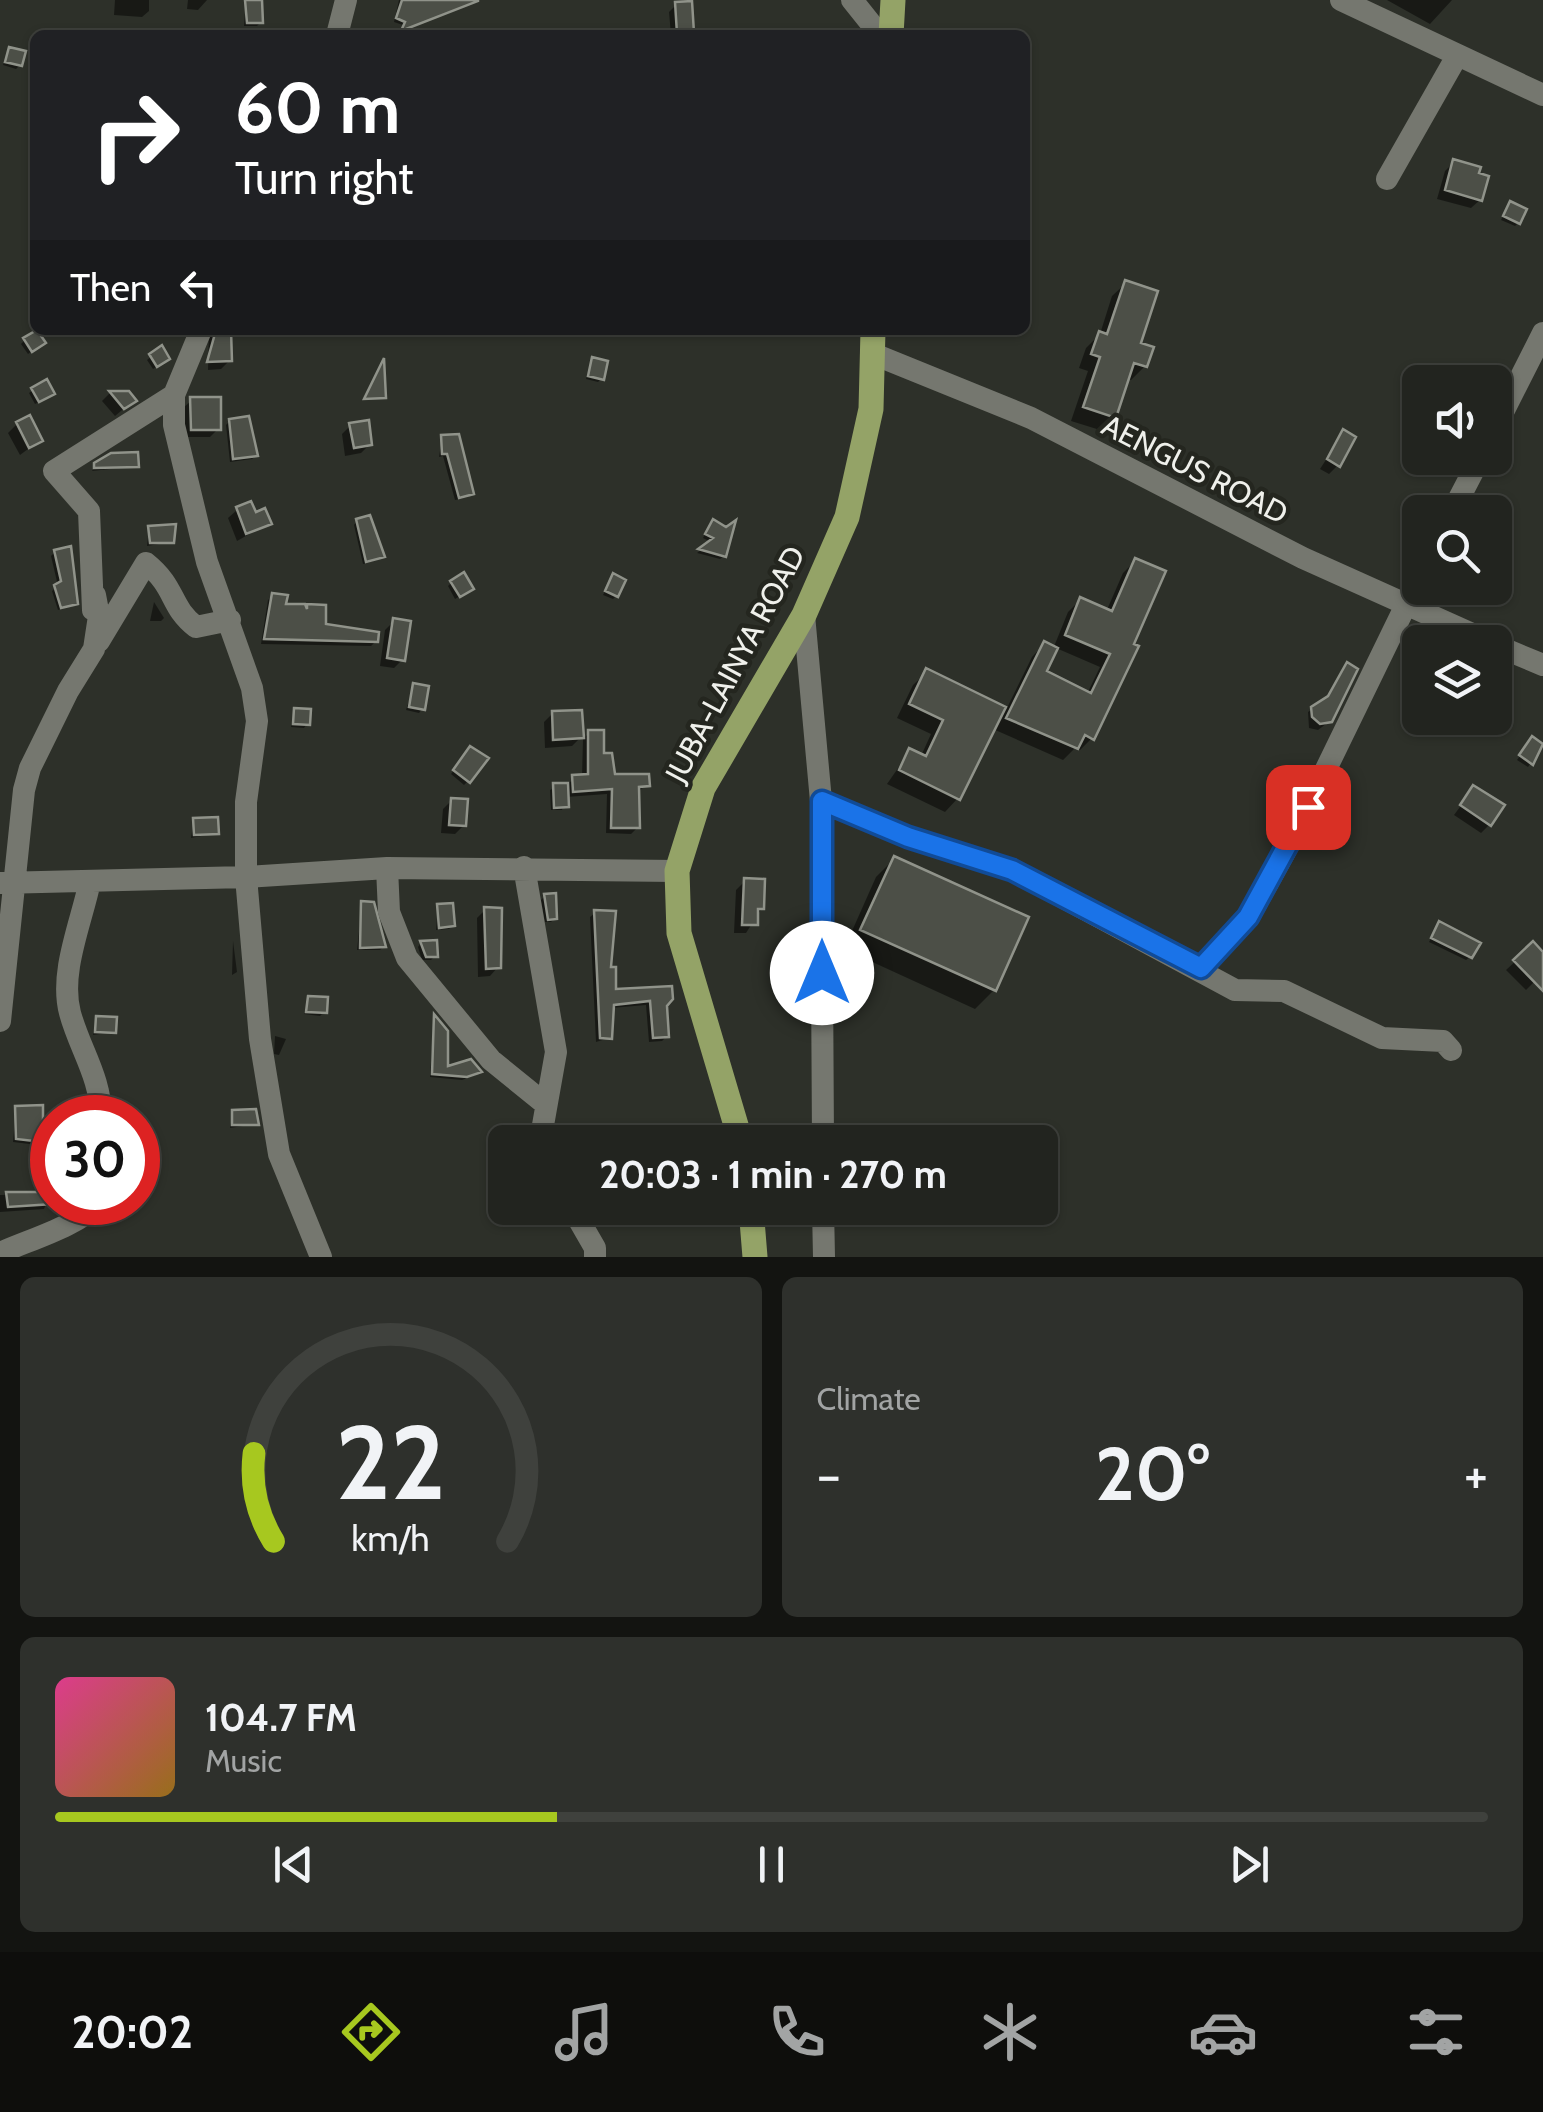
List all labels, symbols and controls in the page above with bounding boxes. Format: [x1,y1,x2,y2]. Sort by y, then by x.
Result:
text: 60 m [235,65,400,151]
icon: right [70,70,200,200]
text: Turn right [235,151,414,205]
icon: left [171,260,226,315]
text: Then [70,264,151,311]
map controls [1402,365,1512,735]
button: sound [1402,365,1512,475]
street label: AENGUS ROAD [1096,406,1294,532]
button: search [1402,495,1512,605]
street label: JUBA-LAINYA ROAD [657,540,813,789]
button: layers [1402,625,1512,735]
pin [1266,765,1351,850]
icon: arrive [1281,780,1336,835]
position arrow [770,921,874,1025]
speed limit sign: 30 [30,1095,160,1225]
text: 20:03 · 1 min · 270 m [599,1151,947,1198]
text: Climate [817,1379,921,1418]
text: 22 [336,1399,446,1525]
text: 20° [1095,1428,1209,1519]
text: − [817,1441,841,1508]
text: + [1464,1441,1488,1508]
text: km/h [352,1517,430,1560]
text: 104.7 FM [205,1694,357,1741]
text: Music [205,1741,282,1780]
icon: previous [266,1837,321,1892]
icon: pause [744,1837,799,1892]
icon: next [1222,1837,1277,1892]
icon: directions [336,1997,406,2067]
icon: music [549,1997,619,2067]
icon: phone [762,1997,832,2067]
icon: climate [975,1997,1045,2067]
icon: car [1188,1997,1258,2067]
icon: filters [1401,1997,1471,2067]
text: 20:02 [72,2005,193,2059]

